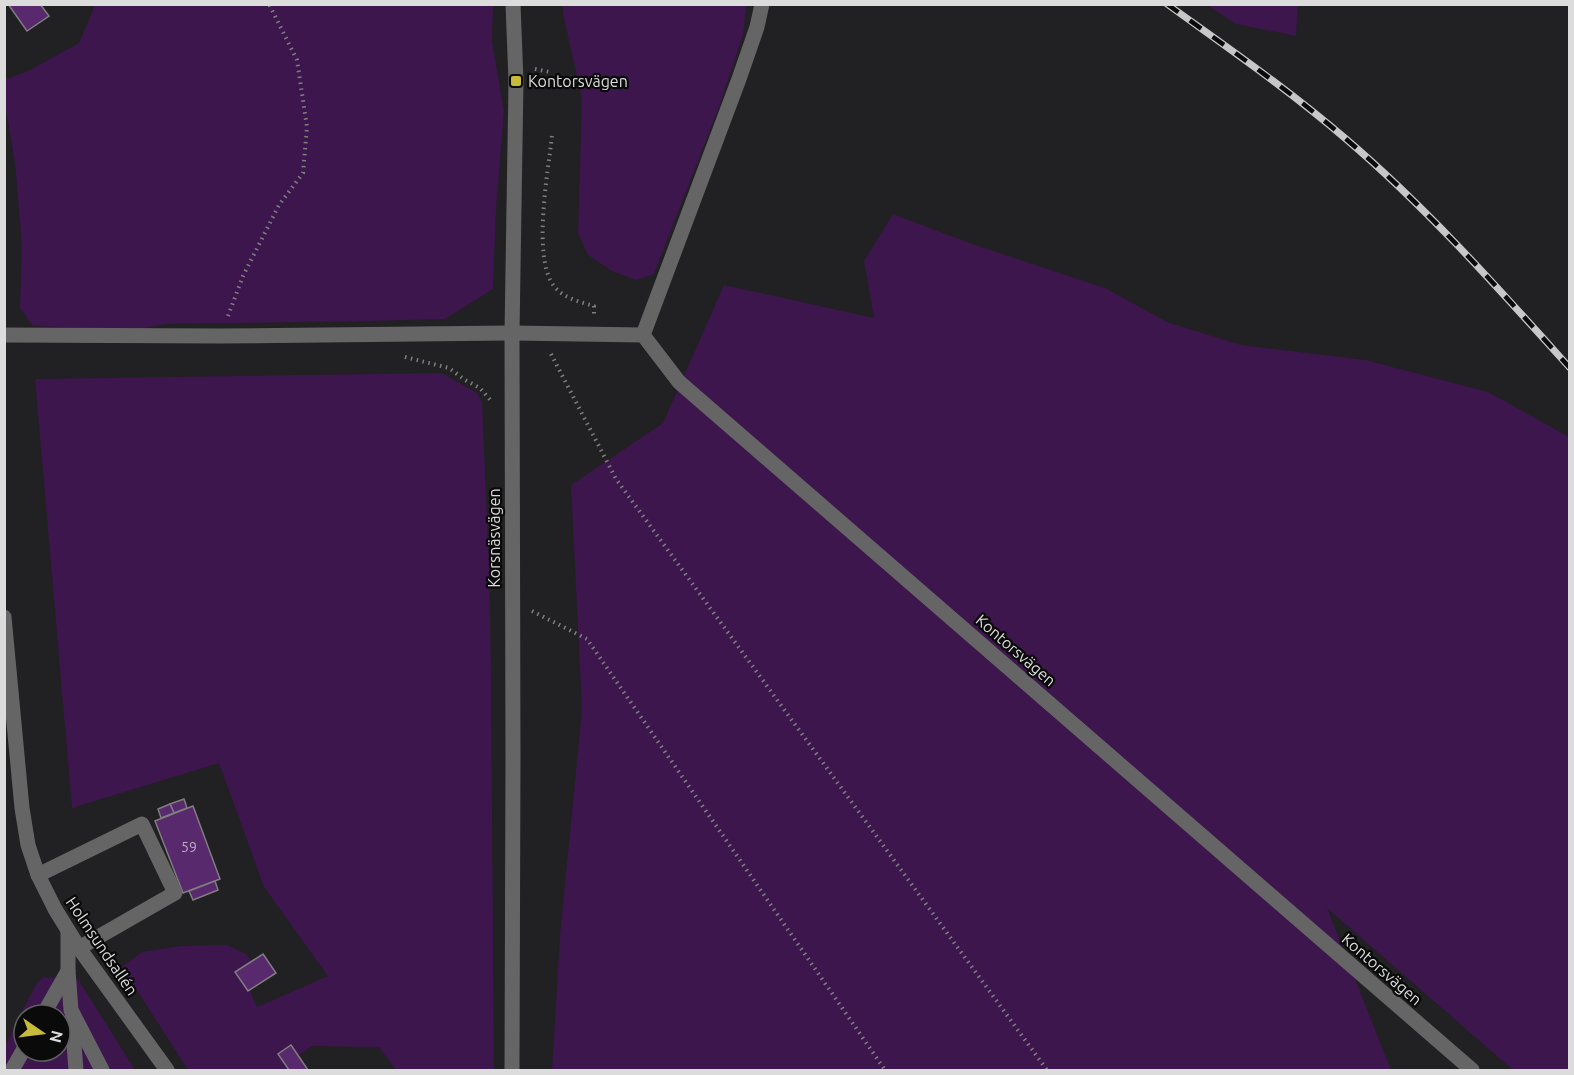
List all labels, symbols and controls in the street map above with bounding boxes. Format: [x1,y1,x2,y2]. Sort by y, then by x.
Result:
place label: Kontorsvägen [528,72,628,90]
marker: Kontorsvägen [509,74,523,88]
street label: Korsnäsvägen [485,488,503,588]
street label: Kontorsvägen [972,610,1060,690]
house number: 59 [181,839,197,855]
street label: Holmsundsallén [62,893,142,999]
street label: Kontorsvägen [1338,929,1426,1009]
north arrow [12,1003,72,1063]
text: N [46,1029,67,1045]

